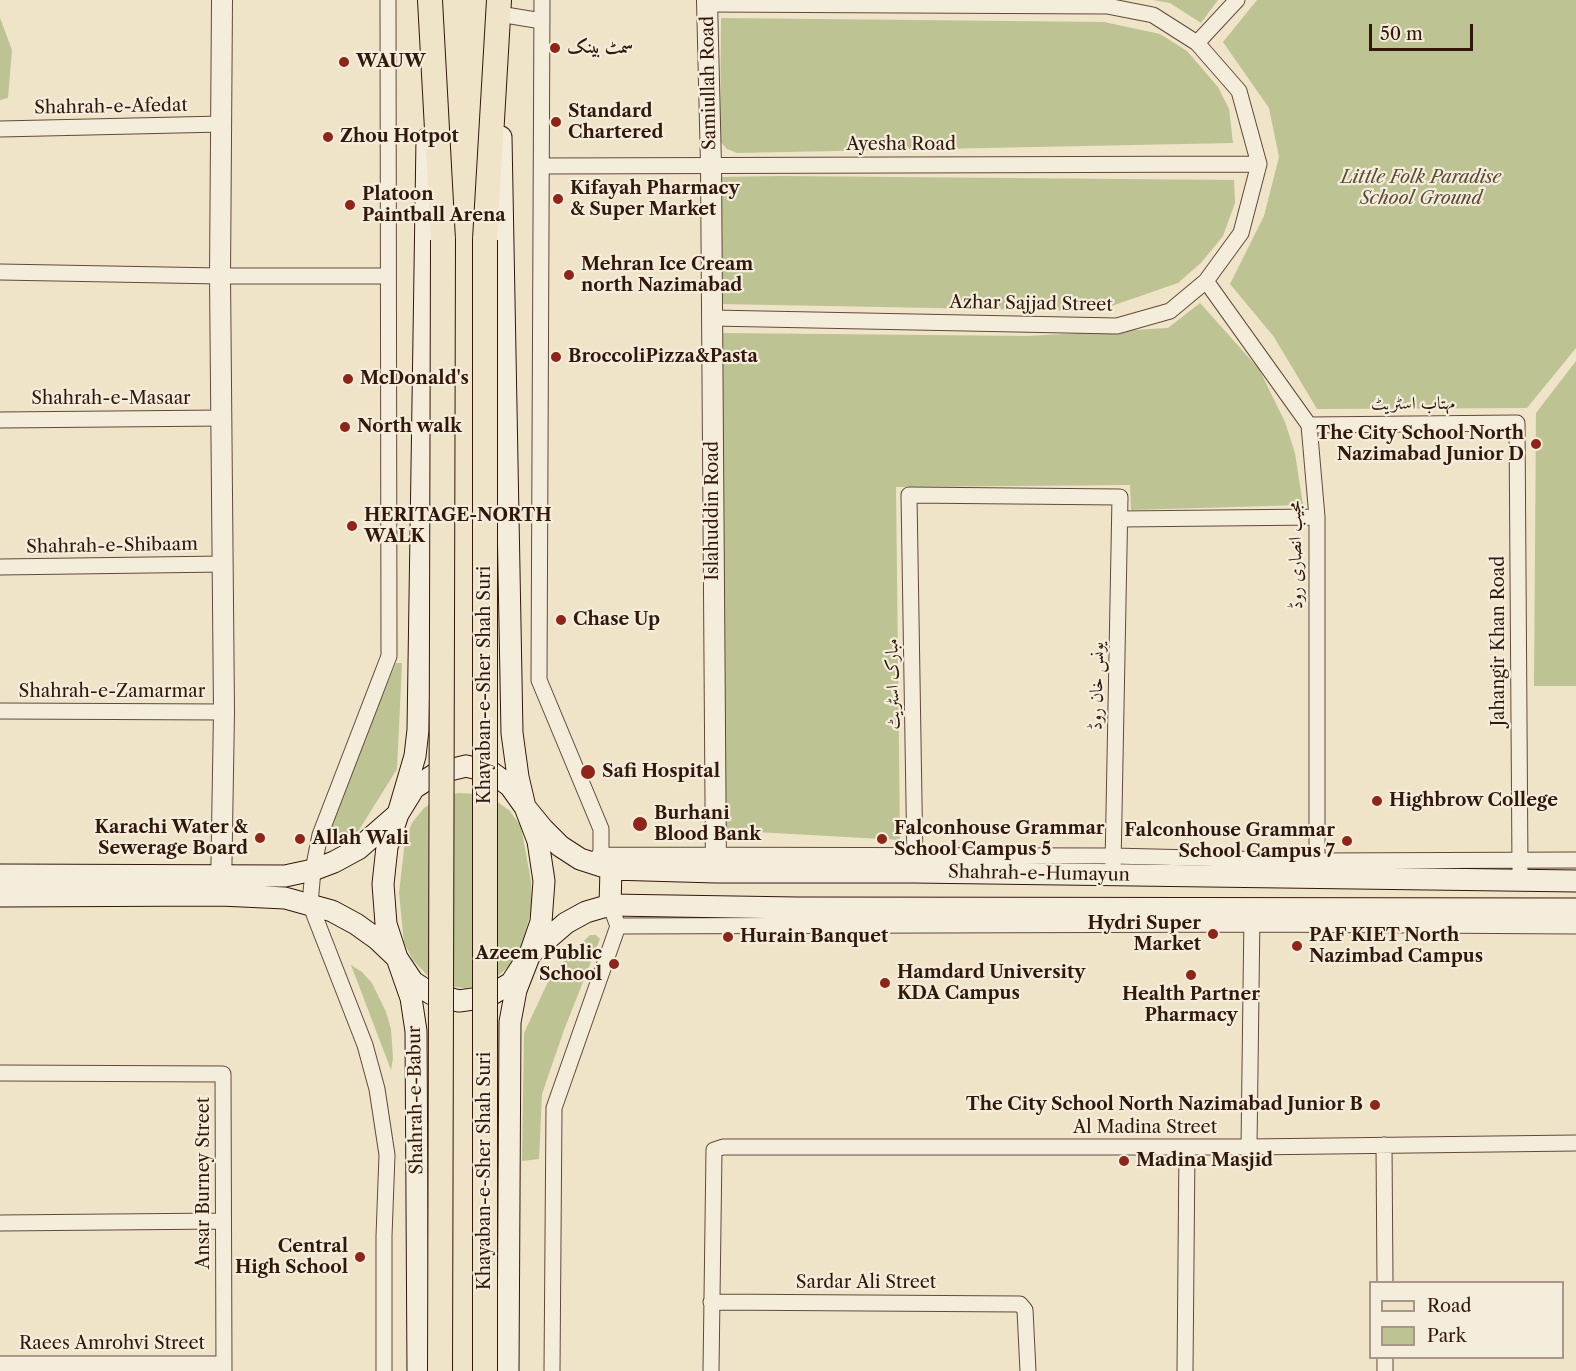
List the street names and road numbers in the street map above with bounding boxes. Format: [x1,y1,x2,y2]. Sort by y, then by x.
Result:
street label: Samiullah Road [697,16,721,150]
street label: Shahrah-e-Afedat [34,95,188,119]
street label: Ayesha Road [846,134,956,156]
street label: Azhar Sajjad Street [949,292,1113,316]
street label: Shahrah-e-Masaar [31,388,191,410]
street label: مہتاب اسٹریٹ [1371,393,1455,415]
street label: Islahuddin Road [702,441,724,581]
street label: مجیب انصاری روڈ [1284,501,1308,609]
street label: Shahrah-e-Shibaam [26,534,198,558]
street label: Jahangir Khan Road [1488,556,1510,726]
street label: Khayaban-e-Sher Shah Suri [474,566,496,804]
street label: مبارک اسٹریٹ [881,638,905,730]
street label: یونس خان روڈ [1085,642,1109,730]
street label: Shahrah-e-Zamarmar [19,681,205,703]
street label: Shahrah-e-Humayun [948,862,1130,886]
street label: Shahrah-e-Babur [404,1025,428,1175]
street label: Khayaban-e-Sher Shah Suri [474,1052,496,1290]
street label: Ansar Burney Street [193,1097,215,1269]
street label: Al Madina Street [1073,1117,1217,1139]
street label: Sardar Ali Street [796,1272,936,1294]
street label: Raees Amrohvi Street [19,1333,205,1355]

